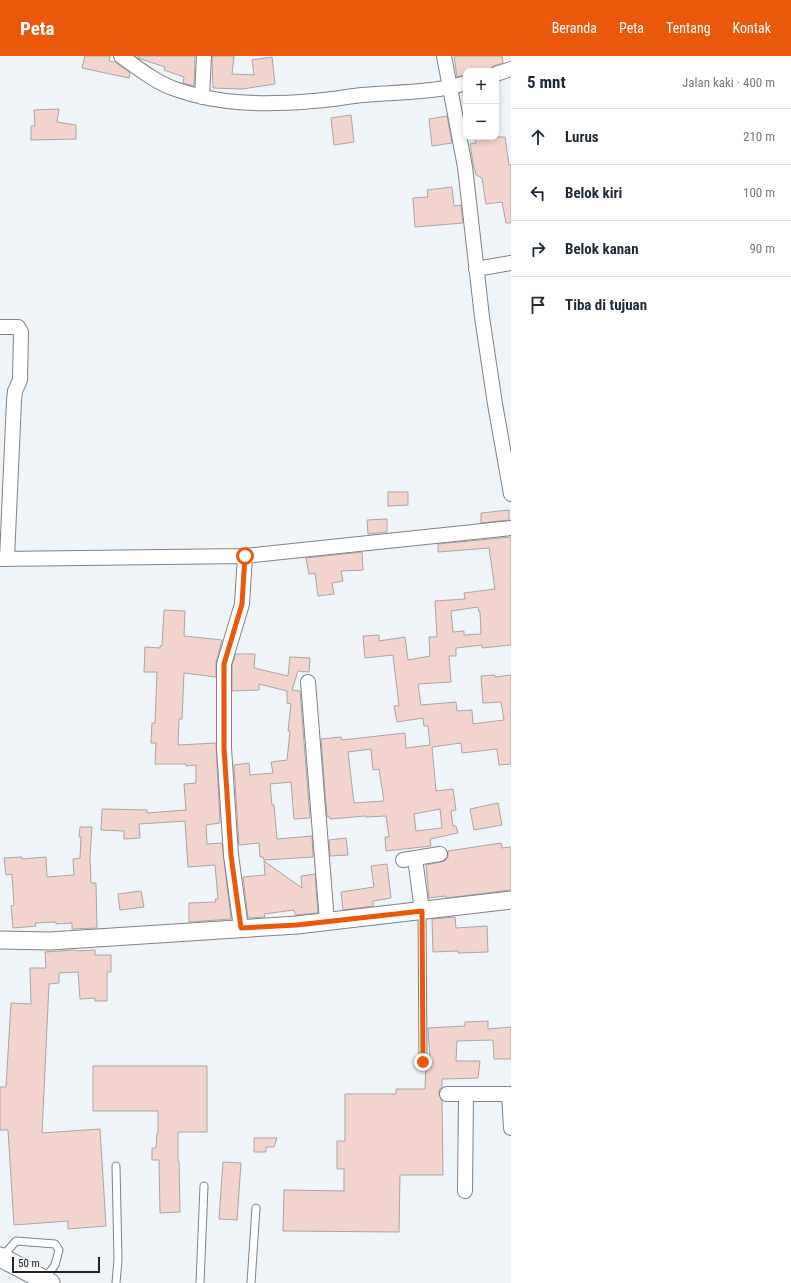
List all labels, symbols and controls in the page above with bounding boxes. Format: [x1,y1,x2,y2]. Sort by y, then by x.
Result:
text: Peta [20,17,55,40]
text: Beranda [552,20,597,36]
text: Peta [619,20,644,36]
text: Tentang [666,20,711,36]
text: Kontak [733,20,771,36]
map controls [463,68,499,140]
button: + [463,68,499,104]
text: 5 mnt [527,72,566,92]
text: Jalan kaki · 400 m [682,75,775,90]
button: − [463,104,499,140]
icon: ahead [527,126,549,148]
text: Lurus [565,128,599,146]
text: 210 m [743,129,775,144]
icon: left [527,182,549,204]
text: Belok kiri [565,184,622,202]
text: 100 m [743,185,775,200]
icon: right [527,238,549,260]
text: Belok kanan [565,240,639,258]
text: 90 m [749,241,775,256]
icon: arrive [527,294,549,316]
text: Tiba di tujuan [565,296,647,314]
route start [236,547,254,565]
route end [414,1053,432,1071]
scale bar [12,1255,100,1274]
text: 50 m [18,1257,40,1270]

